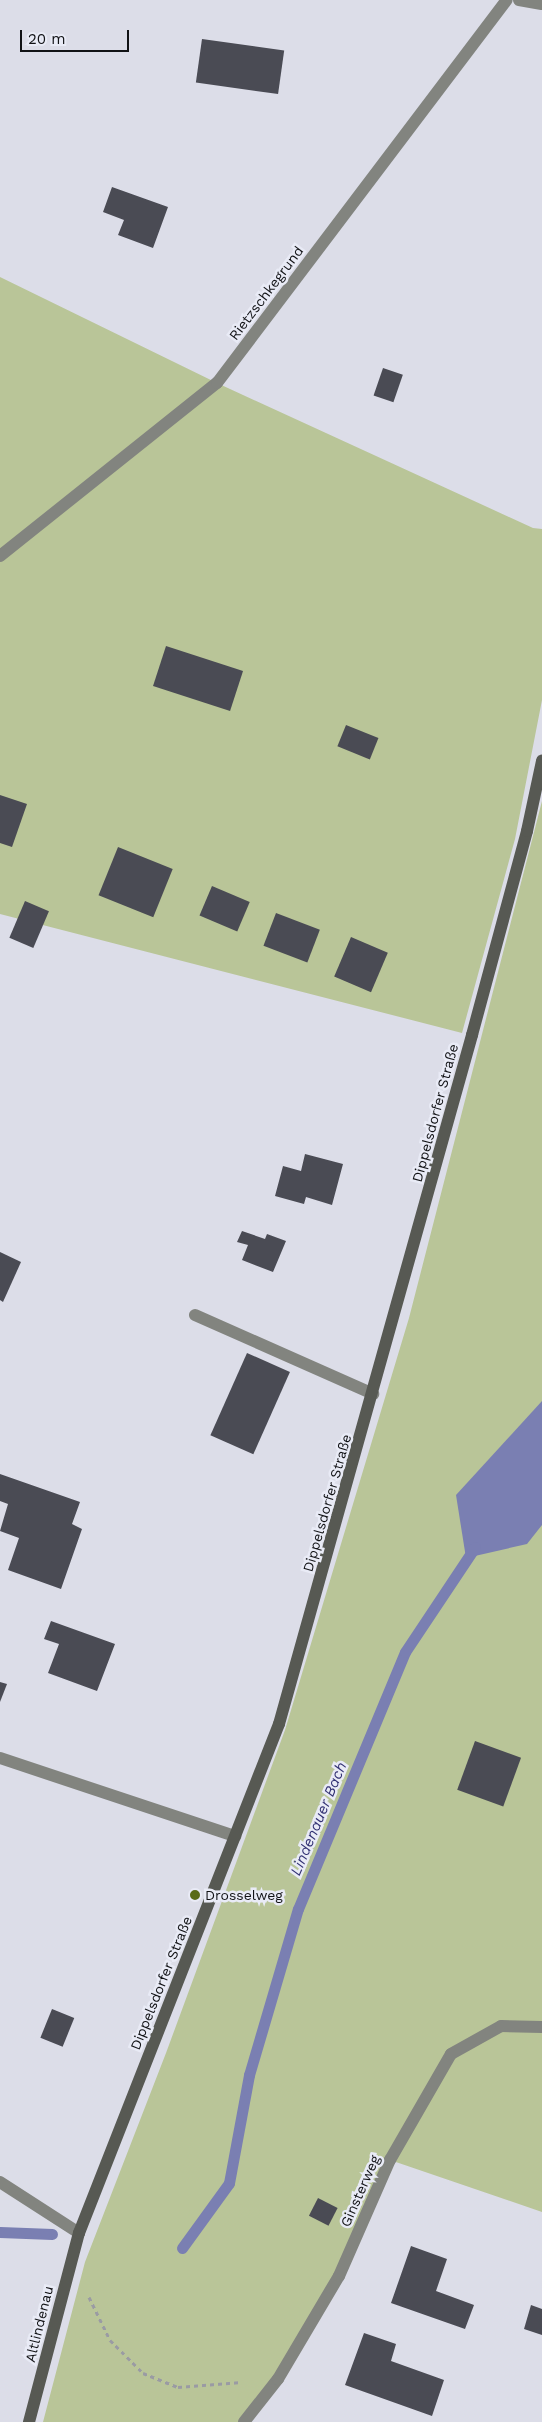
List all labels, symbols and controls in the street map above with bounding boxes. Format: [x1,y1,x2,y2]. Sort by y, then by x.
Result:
scale bar [22,20,131,52]
text: 20 m [28,30,66,48]
street label: Rietzschkegrund [225,243,307,343]
street label: Dippelsdorfer Straße [408,1042,462,1184]
street label: Dippelsdorfer Straße [299,1432,355,1574]
water label: Lindenauer Bach [287,1759,351,1879]
place label: Drosselweg [205,1887,283,1903]
marker: Drosselweg [189,1889,201,1901]
street label: Dippelsdorfer Straße [126,1914,196,2052]
street label: Ginsterweg [337,2153,383,2229]
street label: Altlindenau [21,2284,57,2364]

